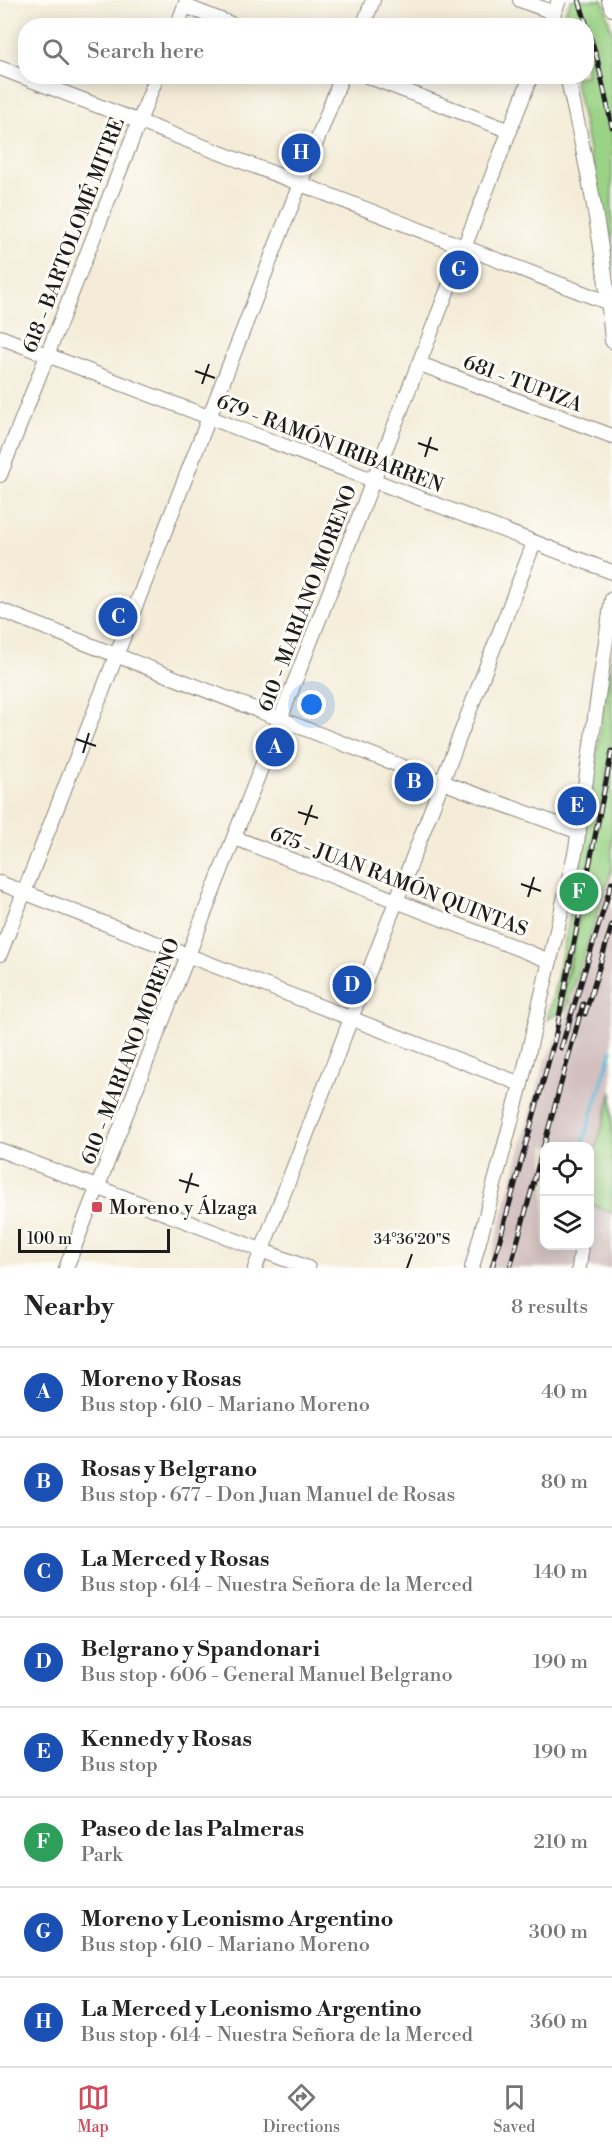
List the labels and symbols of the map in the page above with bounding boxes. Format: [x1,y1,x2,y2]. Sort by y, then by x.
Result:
street label: 618 - BARTOLOMÉ MITRE [17,114,131,357]
pin: H [282,130,320,176]
pin: G [440,248,478,292]
street label: 681 - TUPIZA [459,350,587,419]
street label: 679 - RAMÓN IRIBARREN [213,389,447,499]
street label: 610 - MARIANO MORENO [254,482,363,715]
pin: C [98,594,138,640]
your location [297,690,326,719]
pin: A [256,724,294,770]
pin: B [394,760,434,804]
pin: E [558,784,596,828]
street label: 675 - JUAN RAMÓN QUINTAS [266,821,531,943]
pin: F [560,870,598,914]
street label: 610 - MARIANO MORENO [77,935,186,1168]
pin: D [332,962,372,1008]
place label: Moreno y Álzaga [109,1195,258,1221]
marker: Moreno y Álzaga [90,1200,104,1214]
scale bar [18,1226,170,1254]
text: 34°36'20"S [374,1230,450,1249]

